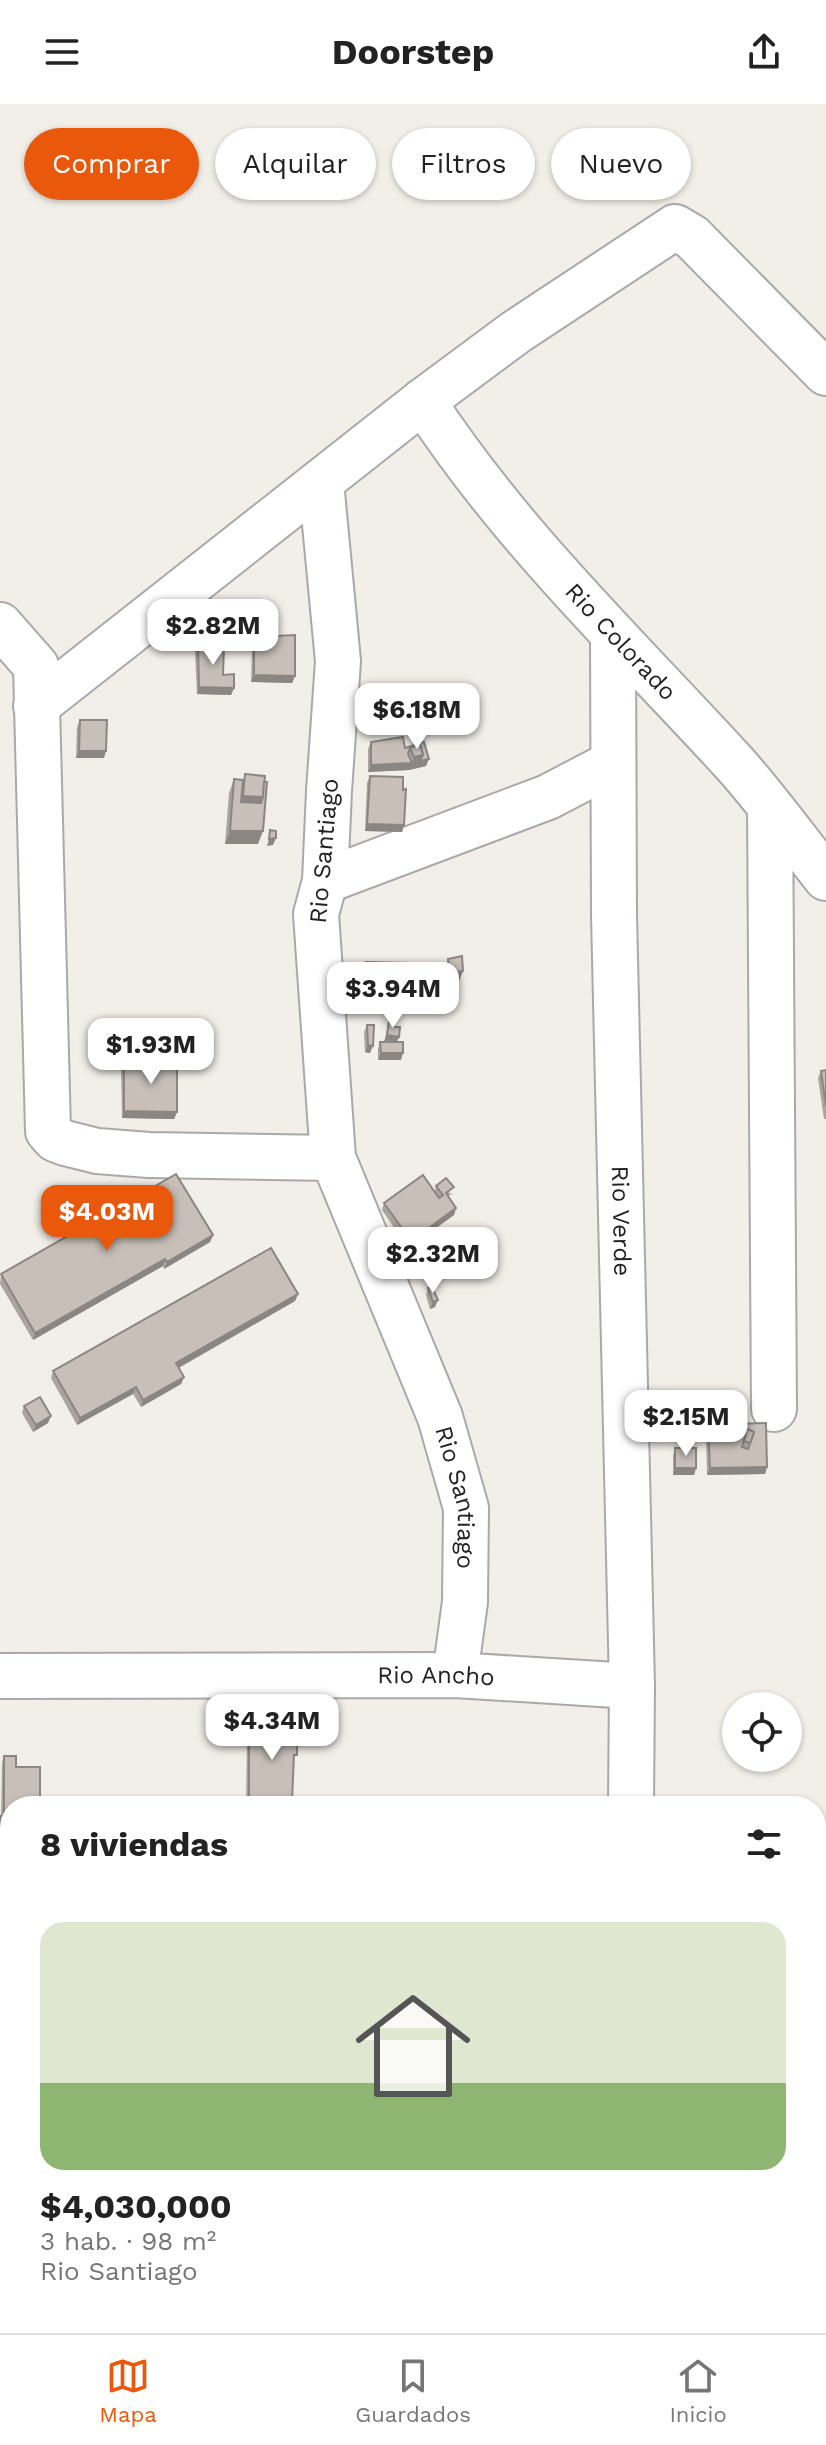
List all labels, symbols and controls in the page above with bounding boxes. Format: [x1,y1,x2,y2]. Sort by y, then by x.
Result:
icon: menu [40,30,84,74]
icon: share [742,30,786,74]
text: Doorstep [332,31,494,73]
chip: Comprar [24,128,199,200]
chip: Alquilar [215,128,376,200]
chip: Filtros [392,128,535,200]
chip: Nuevo [551,128,691,200]
street label: Rio Colorado [559,577,682,706]
pin: $2.82M [148,599,278,667]
text: $2.82M [165,610,261,640]
pin: $6.18M [352,683,482,751]
text: $6.18M [373,694,461,724]
street label: Rio Santiago [304,777,344,925]
pin: $3.94M [328,962,458,1030]
text: $3.94M [345,973,441,1003]
pin: $1.93M [86,1018,216,1086]
text: $1.93M [106,1029,196,1059]
street label: Rio Verde [606,1165,636,1277]
pin: $4.03M [42,1185,172,1253]
text: $4.03M [59,1196,155,1226]
pin: $2.32M [368,1227,498,1295]
text: $2.32M [386,1238,480,1268]
pin: $2.15M [621,1390,751,1458]
text: $2.15M [642,1401,730,1431]
street label: Rio Santiago [429,1423,480,1569]
street label: Rio Ancho [377,1661,495,1691]
map controls [722,1692,802,1772]
button: locate [722,1692,802,1772]
pin: $4.34M [207,1694,337,1762]
text: $4.34M [224,1705,320,1735]
icon: filters [742,1822,786,1866]
text: 8 viviendas [40,1824,228,1864]
icon: home [341,1974,485,2118]
text: $4,030,000 [40,2186,232,2226]
text: 3 hab. · 98 m² [40,2226,216,2256]
text: Rio Santiago [40,2256,198,2286]
tab: Mapa [99,2354,157,2427]
tab: Guardados [355,2354,471,2427]
tab: Inicio [669,2354,727,2427]

